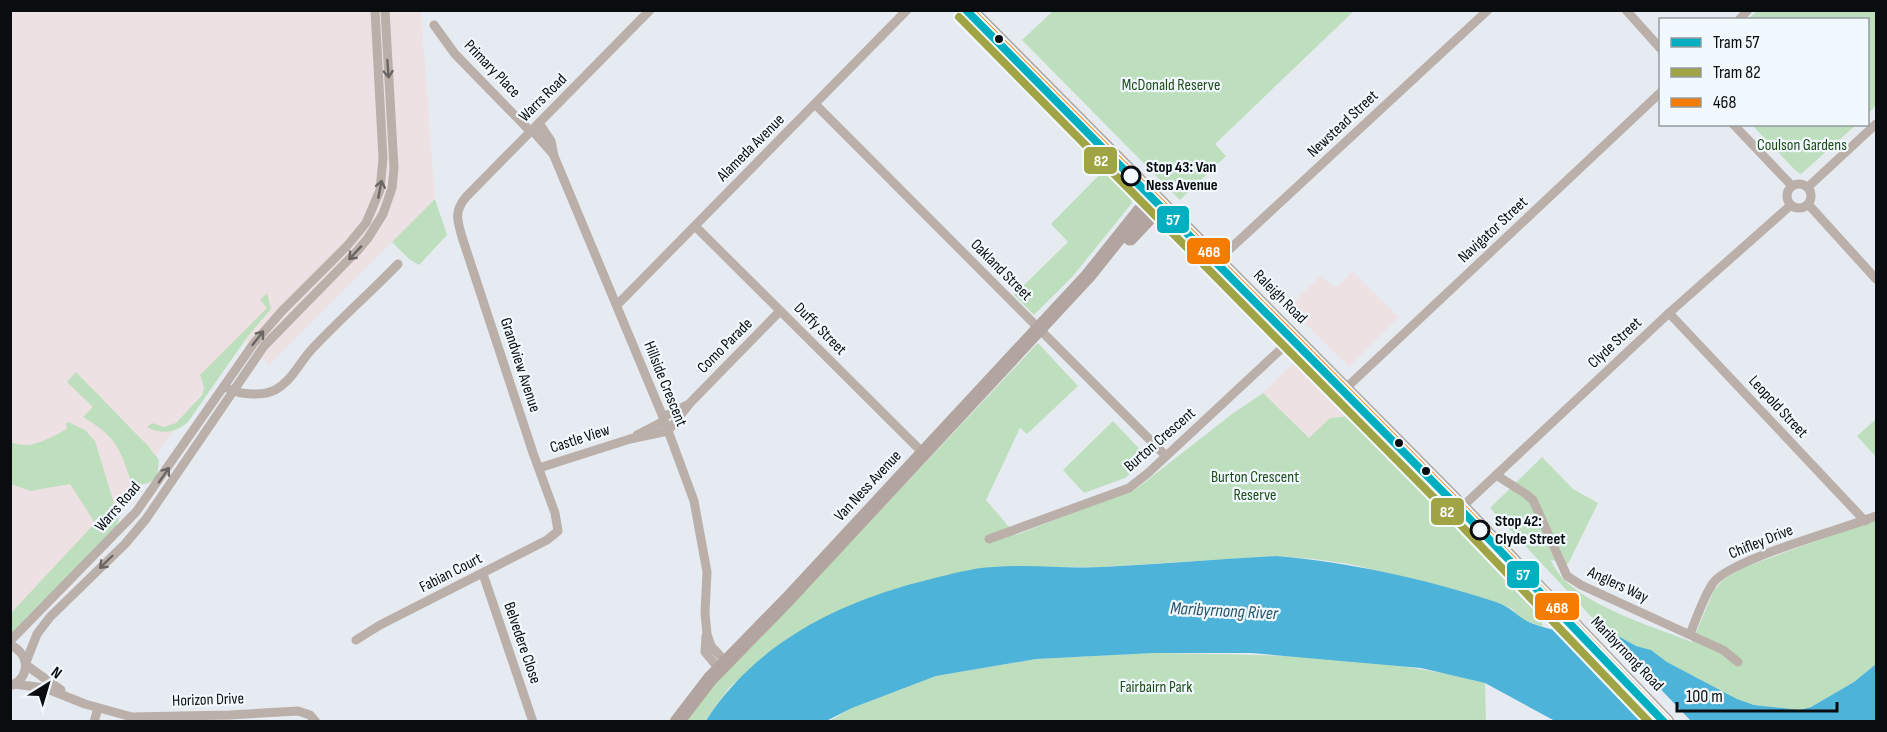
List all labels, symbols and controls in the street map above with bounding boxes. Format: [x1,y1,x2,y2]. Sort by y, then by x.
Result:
legend [1659,18,1869,126]
text: Tram 57 [1713,32,1760,53]
unlabelled marker [993,33,1005,45]
street label: Primary Place [460,36,524,102]
one-way arrow [383,58,394,78]
text: Tram 82 [1713,62,1761,83]
street label: Warrs Road [515,70,571,126]
park label: McDonald Reserve [1122,76,1220,95]
street label: Newstead Street [1304,86,1382,161]
text: 468 [1713,92,1736,113]
street label: Alameda Avenue [713,110,789,186]
park label: Coulson Gardens [1757,136,1847,155]
line badge: 82 [1083,146,1118,175]
text: 82 [1094,152,1108,171]
place label: Stop 43: Van Ness Avenue [1146,158,1218,195]
marker: Stop 43: Van Ness Avenue [1121,166,1141,186]
one-way arrow [374,180,386,199]
street label: Navigator Street [1454,193,1532,267]
line badge: 57 [1156,205,1190,234]
text: 57 [1166,211,1180,230]
street label: Oakland Street [966,235,1036,305]
line badge: 468 [1186,237,1231,265]
text: 468 [1198,243,1221,262]
one-way arrow [348,245,362,260]
street label: Raleigh Road [1249,266,1311,328]
street label: Duffy Street [790,299,850,359]
street label: Clyde Street [1584,313,1646,373]
street label: Grandview Avenue [496,315,544,415]
street label: Como Parade [694,315,756,377]
one-way arrow [251,331,264,347]
street label: Hillside Crescent [639,339,691,430]
street label: Leopold Street [1744,372,1812,442]
street label: Burton Crescent [1120,404,1200,476]
street label: Castle View [548,420,612,458]
unlabelled marker [1393,437,1405,449]
street label: Van Ness Avenue [830,447,906,525]
unlabelled marker [1420,465,1432,477]
one-way arrow [158,467,170,483]
park label: Burton Crescent Reserve [1211,468,1299,505]
street label: Warrs Road [91,478,145,536]
line badge: 82 [1430,497,1465,526]
text: 82 [1440,503,1454,522]
place label: Stop 42: Clyde Street [1495,512,1566,549]
marker: Stop 42: Clyde Street [1470,520,1490,540]
street label: Chifley Drive [1726,521,1796,563]
street label: Fabian Court [417,549,486,597]
one-way arrow [99,555,114,569]
line badge: 57 [1506,560,1540,589]
street label: Anglers Way [1584,562,1651,607]
text: 57 [1516,566,1530,585]
line badge: 468 [1534,592,1580,621]
water label: Maribyrnong River [1170,598,1279,624]
text: 468 [1546,599,1569,618]
street label: Belvedere Close [499,600,545,686]
street label: Maribyrnong Road [1587,613,1667,695]
north arrow [18,654,78,714]
text: N [47,663,65,683]
scale bar [1677,675,1838,713]
park label: Fairbairn Park [1120,678,1192,697]
text: 100 m [1686,686,1723,707]
street label: Horizon Drive [172,689,244,711]

